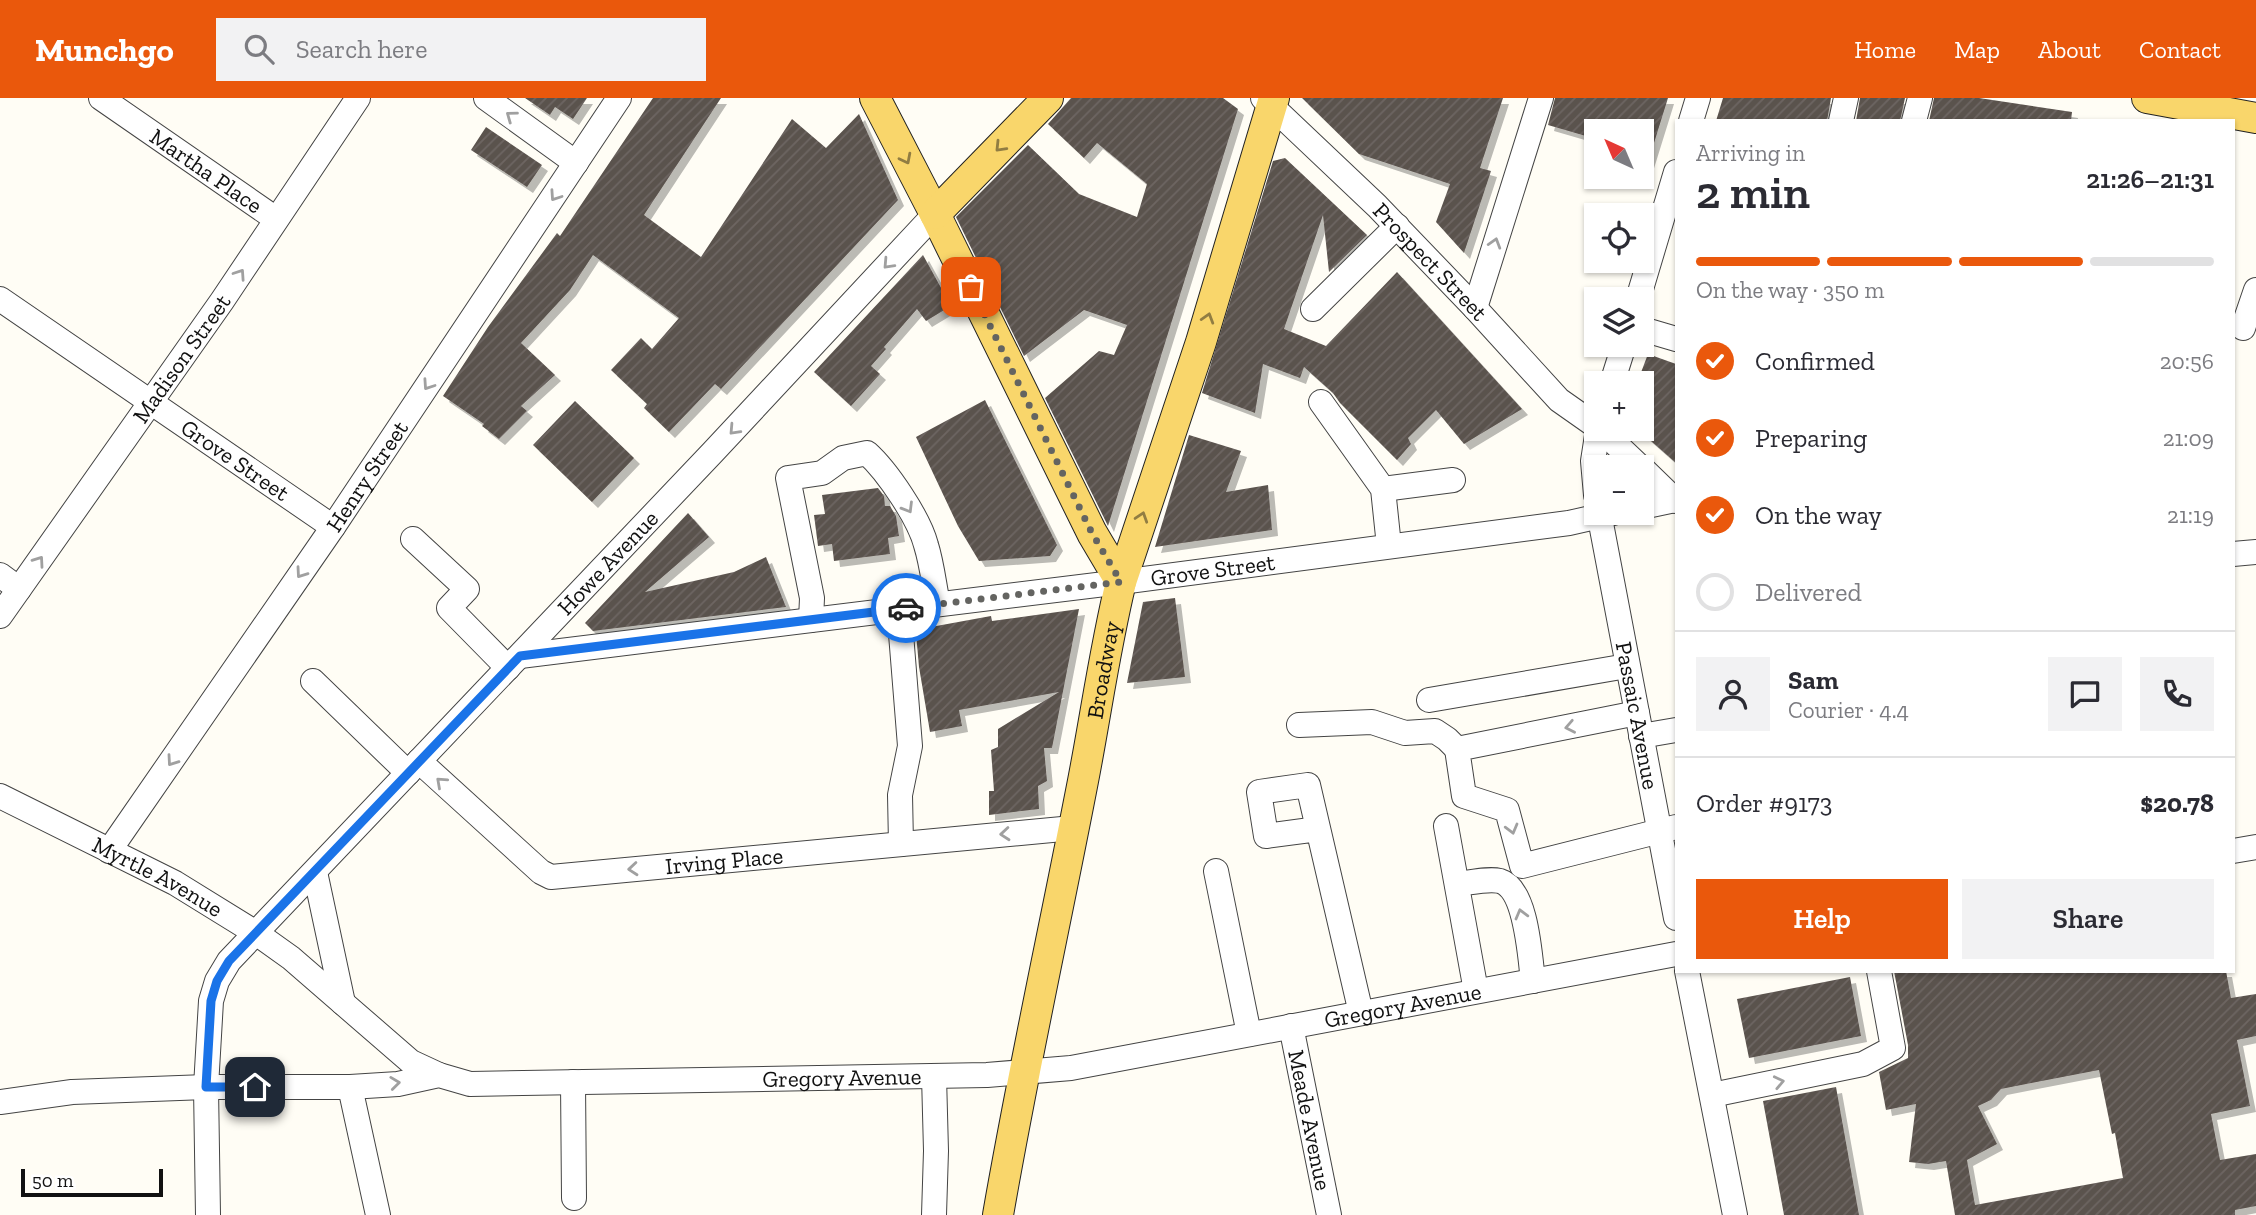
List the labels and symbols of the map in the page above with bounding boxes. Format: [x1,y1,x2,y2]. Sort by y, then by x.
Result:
one-way arrow [506,112,519,124]
north arrow [1584,119,1654,189]
street label: Martha Place [145,122,268,219]
one-way arrow [996,139,1009,152]
one-way arrow [898,152,912,164]
one-way arrow [550,188,563,201]
street label: Prospect Street [1367,197,1494,327]
one-way arrow [1487,237,1502,249]
one-way arrow [884,256,897,269]
pin [941,257,1001,317]
one-way arrow [232,269,244,282]
street label: Madison Street [126,288,237,428]
one-way arrow [1199,312,1214,324]
one-way arrow [424,377,436,390]
street label: Grove Street [176,413,295,507]
street label: Henry Street [320,415,414,537]
one-way arrow [729,422,742,435]
one-way arrow [899,500,912,513]
street label: Howe Avenue [551,504,664,621]
one-way arrow [1134,511,1149,523]
street label: Grove Street [1149,548,1277,592]
one-way arrow [31,556,43,569]
one-way arrow [297,565,309,578]
courier [871,573,941,643]
street label: Broadway [1080,618,1126,721]
street label: Passaic Avenue [1610,639,1665,792]
one-way arrow [1564,718,1576,733]
one-way arrow [168,753,180,766]
one-way arrow [436,777,449,790]
one-way arrow [1504,823,1518,835]
one-way arrow [1000,826,1011,841]
street label: Myrtle Avenue [88,830,228,923]
street label: Irving Place [664,841,784,880]
one-way arrow [627,861,638,876]
one-way arrow [1515,908,1530,920]
street label: Gregory Avenue [1322,977,1483,1034]
street label: Meade Avenue [1282,1047,1338,1193]
pin [225,1057,285,1117]
street label: Gregory Avenue [762,1062,922,1093]
one-way arrow [1773,1075,1785,1090]
one-way arrow [389,1076,401,1091]
scale bar [21,1166,163,1198]

